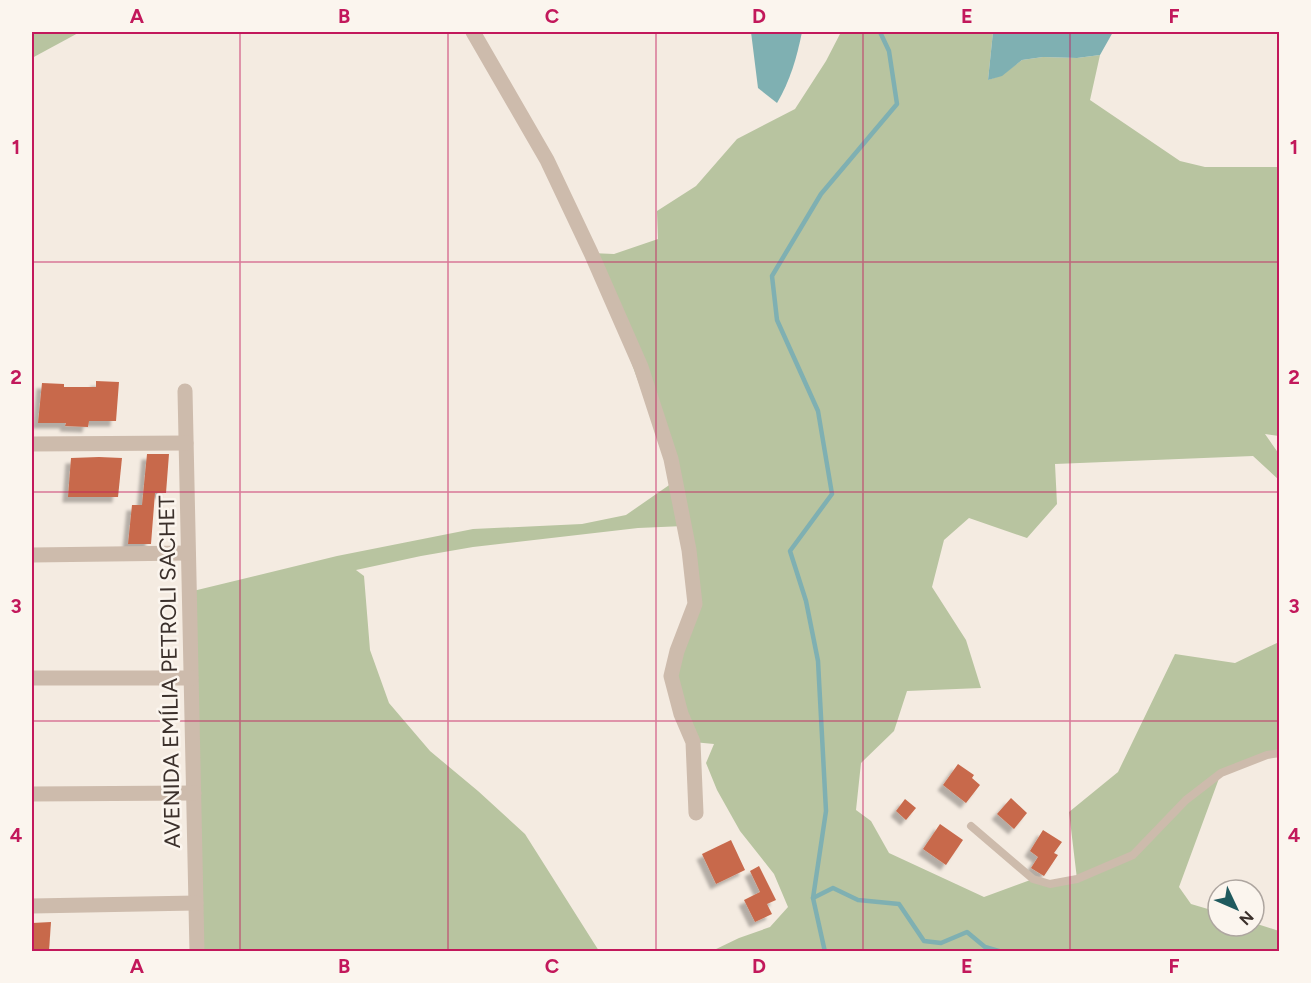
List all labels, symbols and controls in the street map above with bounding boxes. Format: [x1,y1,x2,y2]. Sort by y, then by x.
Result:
text: A [130,4,145,28]
text: B [338,4,350,28]
text: C [545,4,559,28]
text: D [752,4,766,28]
text: E [961,4,973,28]
text: F [1168,4,1180,28]
text: 1 [12,135,20,159]
text: 1 [1290,135,1298,159]
text: 2 [10,365,22,389]
text: 2 [1288,365,1300,389]
street label: AVENIDA EMÍLIA PETROLI SACHET [153,495,186,849]
text: 3 [10,594,22,618]
text: 3 [1288,594,1300,618]
text: 4 [10,823,23,847]
text: 4 [1288,823,1301,847]
north arrow [1206,878,1266,938]
text: N [1235,907,1258,929]
text: A [130,954,145,978]
text: B [338,954,350,978]
text: C [545,954,559,978]
text: D [752,954,766,978]
text: E [961,954,973,978]
text: F [1168,954,1180,978]

